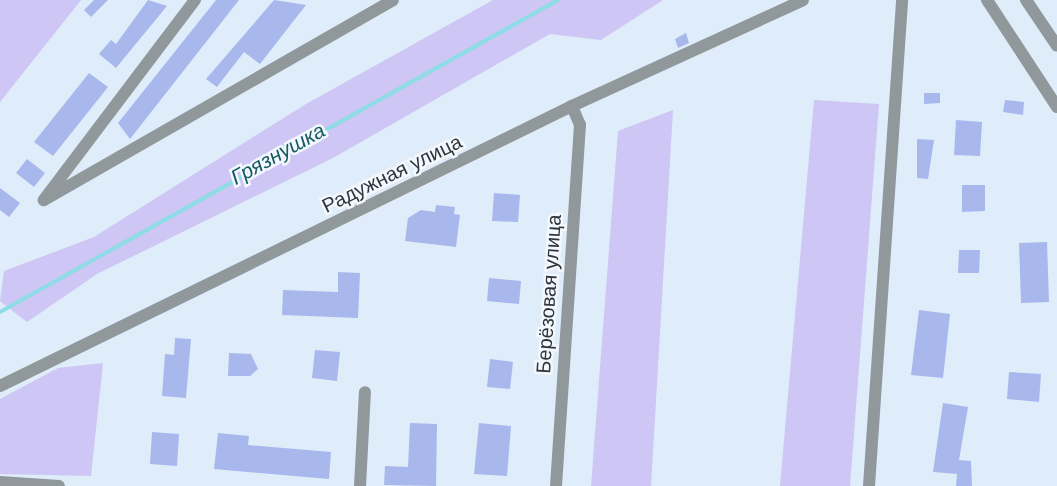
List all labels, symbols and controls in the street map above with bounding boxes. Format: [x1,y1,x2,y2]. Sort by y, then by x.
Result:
water label: Грязнушка [226,118,330,190]
street label: Радужная улица [318,130,466,218]
street label: Берёзовая улица [531,214,567,374]

